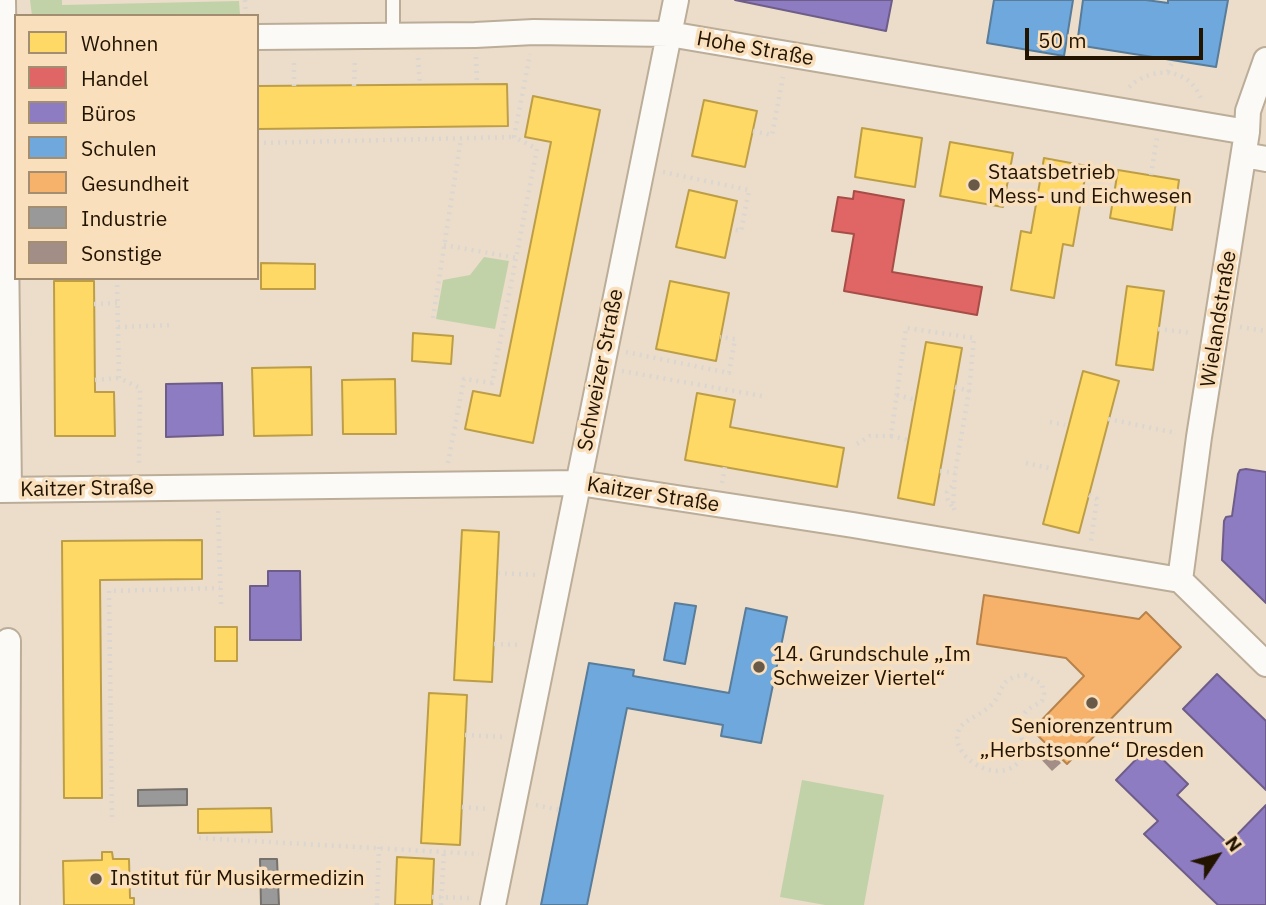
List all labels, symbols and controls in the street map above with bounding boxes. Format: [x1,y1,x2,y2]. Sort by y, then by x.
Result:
legend [14,14,259,280]
scale bar [1028,14,1206,58]
street label: Hohe Straße [695,26,815,72]
text: 50 m [1038,26,1087,54]
text: Wohnen [81,29,158,57]
text: Handel [81,64,148,92]
text: Büros [81,99,136,127]
text: Schulen [81,134,157,162]
place label: Staatsbetrieb Mess- und Eichwesen [988,160,1192,210]
text: Gesundheit [81,169,189,197]
marker: Staatsbetrieb Mess- und Eichwesen [966,177,982,193]
text: Industrie [81,204,167,232]
text: Sonstige [81,239,162,267]
street label: Wielandstraße [1196,249,1242,389]
street label: Schweizer Straße [573,287,629,453]
street label: Kaitzer Straße [585,472,721,518]
street label: Kaitzer Straße [20,475,154,503]
place label: 14. Grundschule „Im Schweizer Viertel“ [773,642,971,692]
marker: 14. Grundschule „Im Schweizer Viertel“ [751,659,767,675]
marker: Seniorenzentrum „Herbstsonne“ Dresden [1084,695,1100,711]
place label: Seniorenzentrum „Herbstsonne“ Dresden [980,714,1204,764]
north arrow [1182,821,1252,891]
text: N [1220,831,1248,856]
place label: Institut für Musikermedizin [110,866,365,892]
marker: Institut für Musikermedizin [88,871,104,887]

